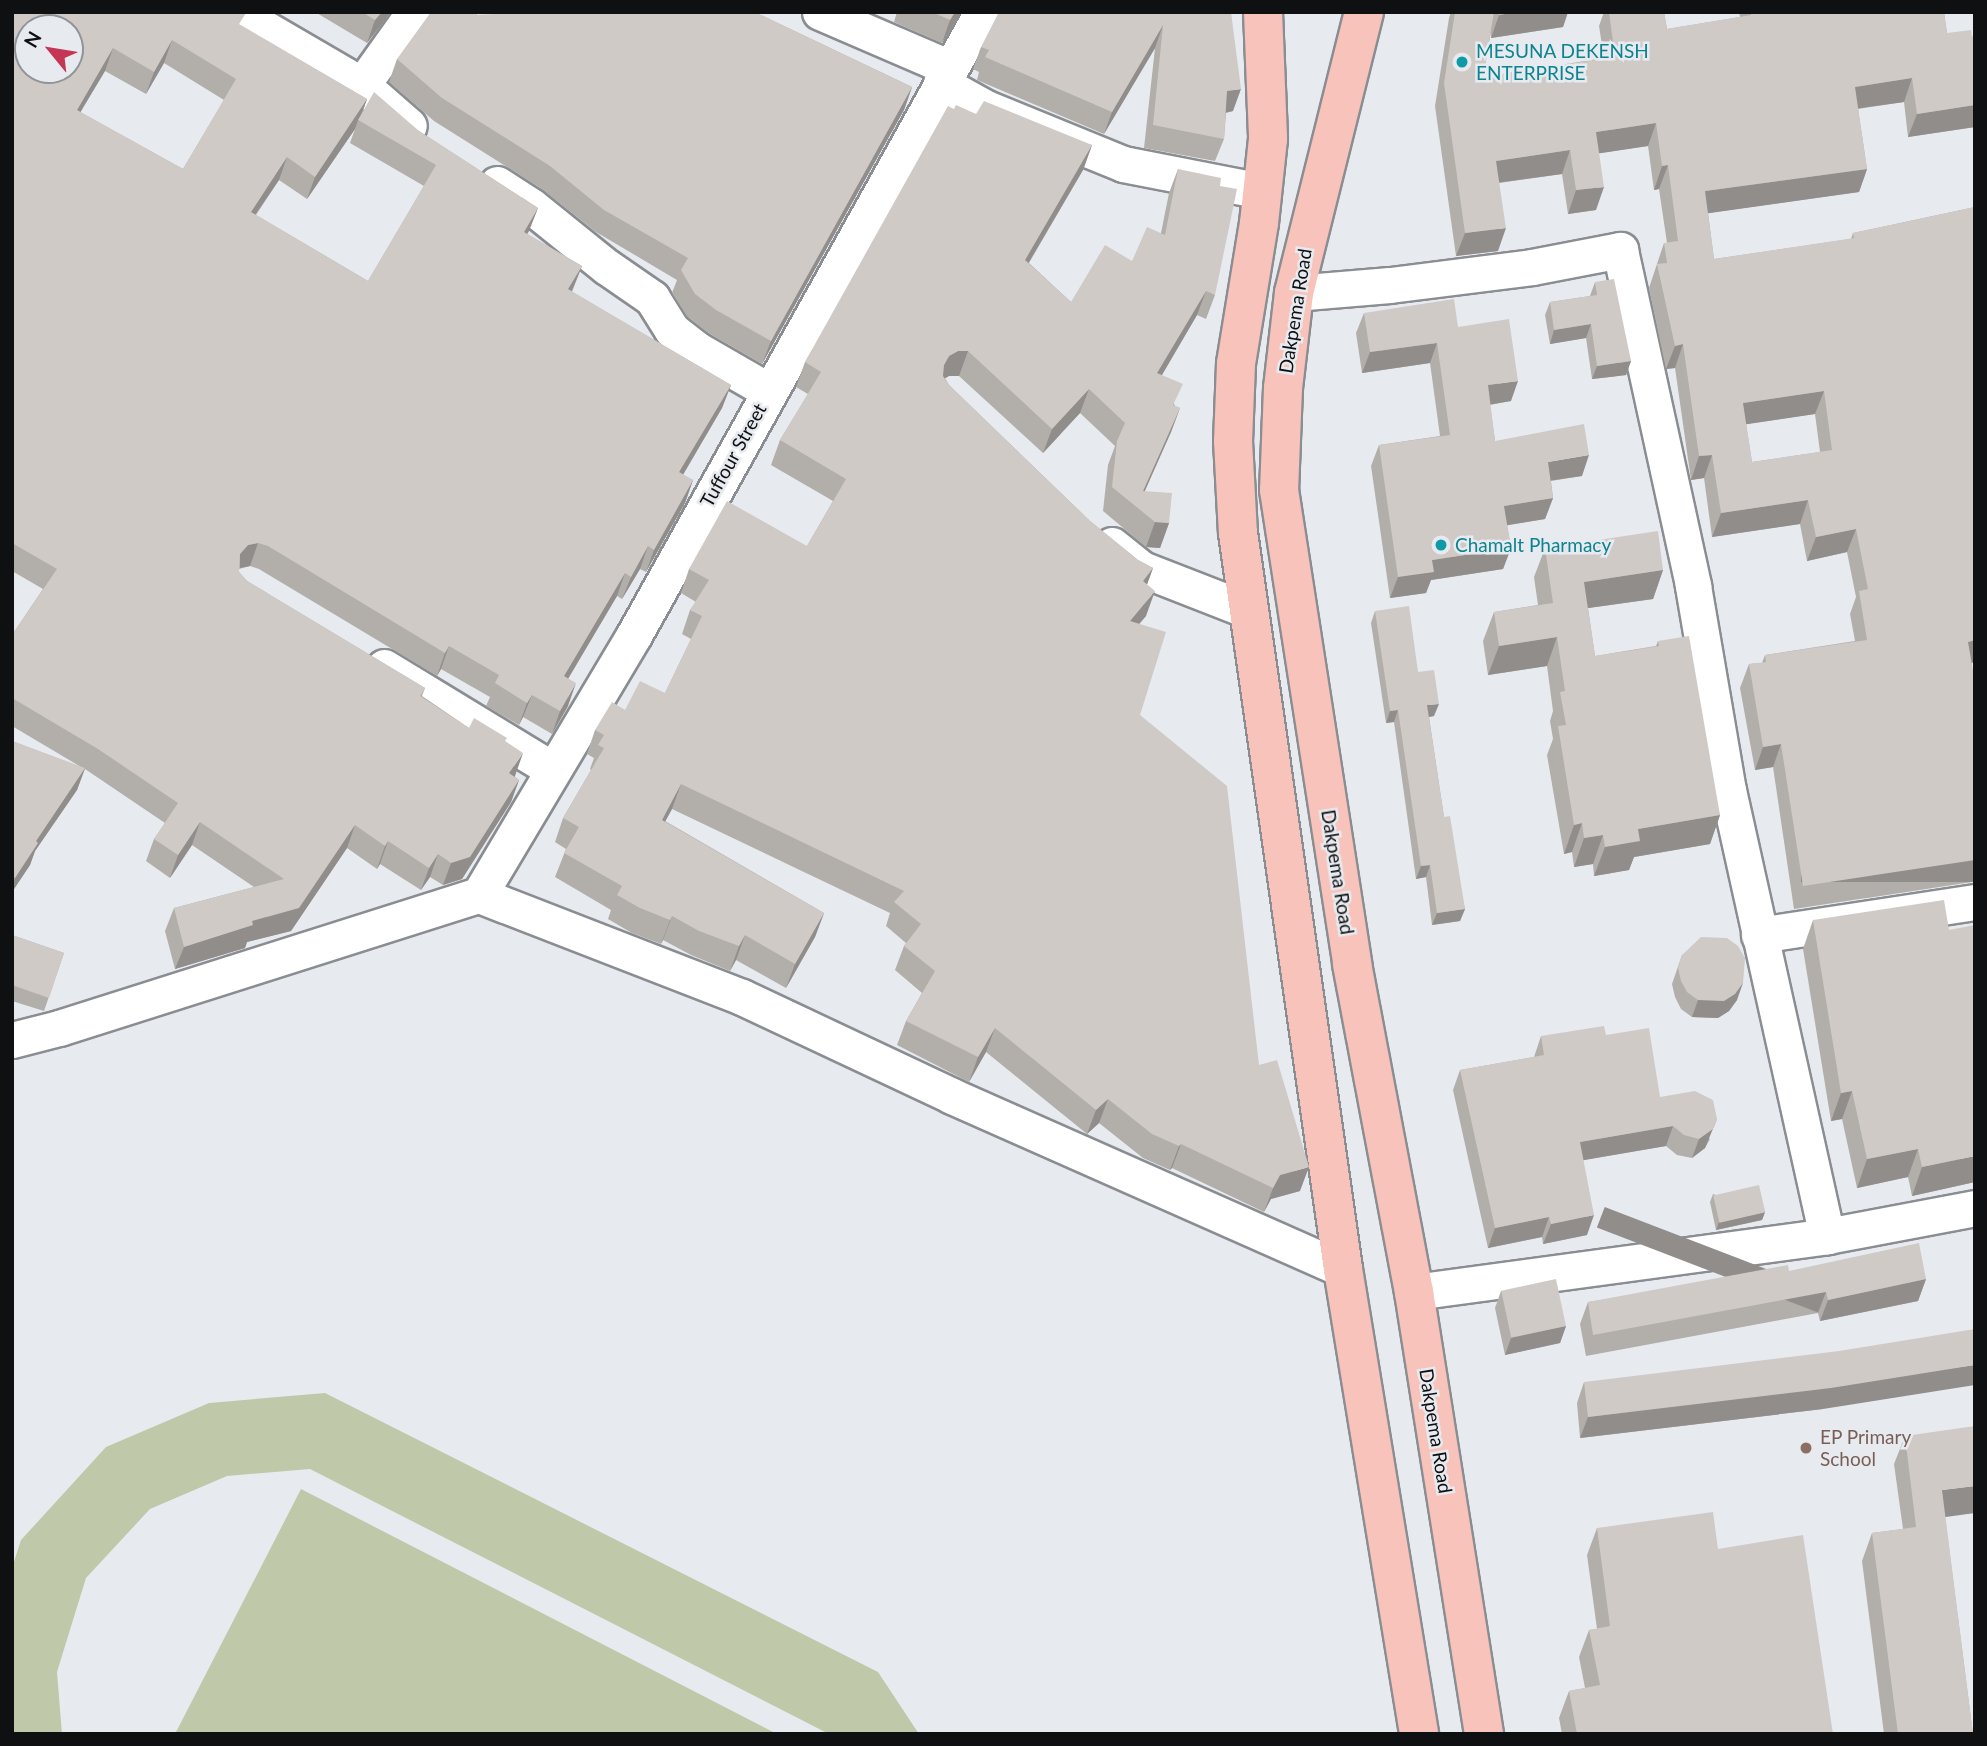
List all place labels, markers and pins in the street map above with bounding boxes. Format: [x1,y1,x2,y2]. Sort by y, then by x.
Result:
place label: MESUNA DEKENSH ENTERPRISE [1476,40,1649,84]
marker: MESUNA DEKENSH ENTERPRISE [1454,54,1470,70]
place label: Chamalt Pharmacy [1455,534,1611,556]
marker: Chamalt Pharmacy [1433,537,1449,553]
place label: EP Primary School [1820,1426,1912,1470]
marker: EP Primary School [1798,1440,1814,1456]

